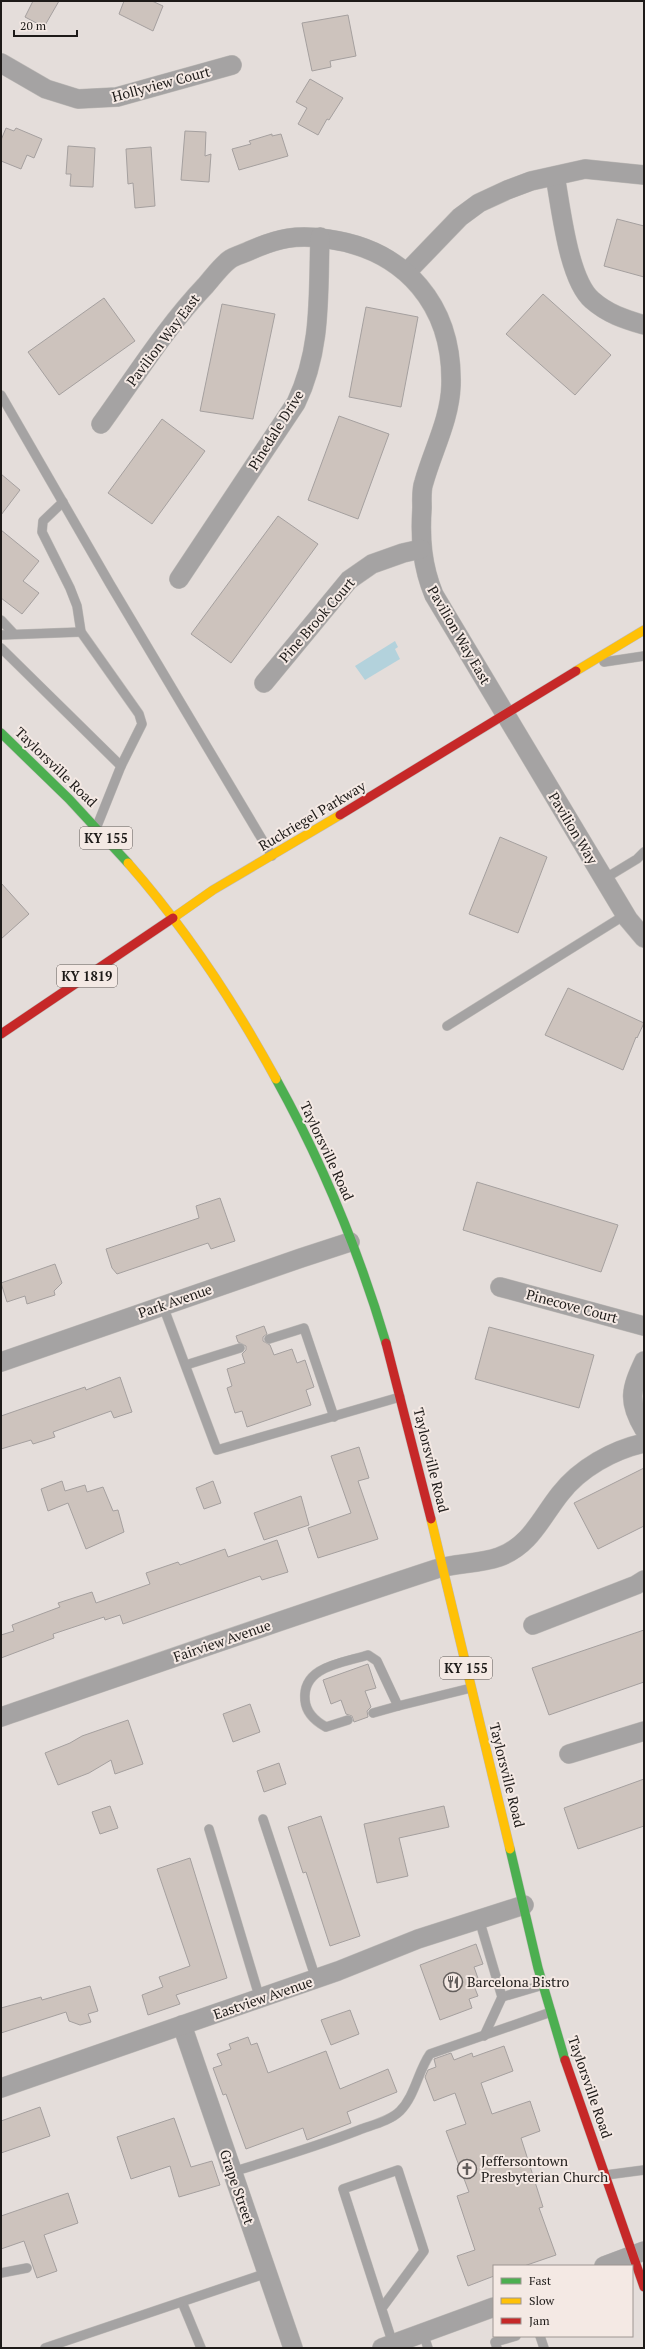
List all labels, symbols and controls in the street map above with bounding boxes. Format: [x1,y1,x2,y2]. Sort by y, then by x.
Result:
scale bar [14,12,77,38]
text: 20 m [20,18,47,33]
street label: Hollyview Court [110,61,213,106]
street label: Pavilion Way East [122,289,204,390]
street label: Pinedale Drive [243,386,308,473]
street label: Pine Brook Court [275,573,359,666]
street label: Pavilion Way East [424,582,496,688]
street label: Taylorsville Road [11,723,102,811]
street label: Ruckriegel Parkway [255,776,370,855]
street label: Pavilion Way [544,788,603,868]
road number: KY 155 [80,827,132,849]
road number: KY 1819 [57,965,117,987]
street label: Taylorsville Road [296,1098,359,1204]
street label: Park Avenue [135,1279,214,1322]
street label: Pinecove Court [524,1284,621,1327]
street label: Taylorsville Road [409,1406,454,1514]
street label: Fairview Avenue [171,1615,273,1666]
road number: KY 155 [440,1657,492,1679]
street label: Taylorsville Road [485,1721,530,1829]
restaurant icon: Barcelona Bistro [442,1971,464,1993]
street label: Eastview Avenue [211,1972,315,2023]
place label: Barcelona Bistro [467,1972,570,1991]
street label: Taylorsville Road [564,2033,617,2141]
street label: Grape Street [216,2147,259,2227]
place label: Jeffersontown Presbyterian Church [481,2151,608,2186]
church icon: Jeffersontown Presbyterian Church [456,2158,478,2180]
legend [493,2265,633,2337]
text: Fast [529,2273,552,2288]
text: Slow [529,2293,555,2308]
text: Jam [529,2313,550,2328]

